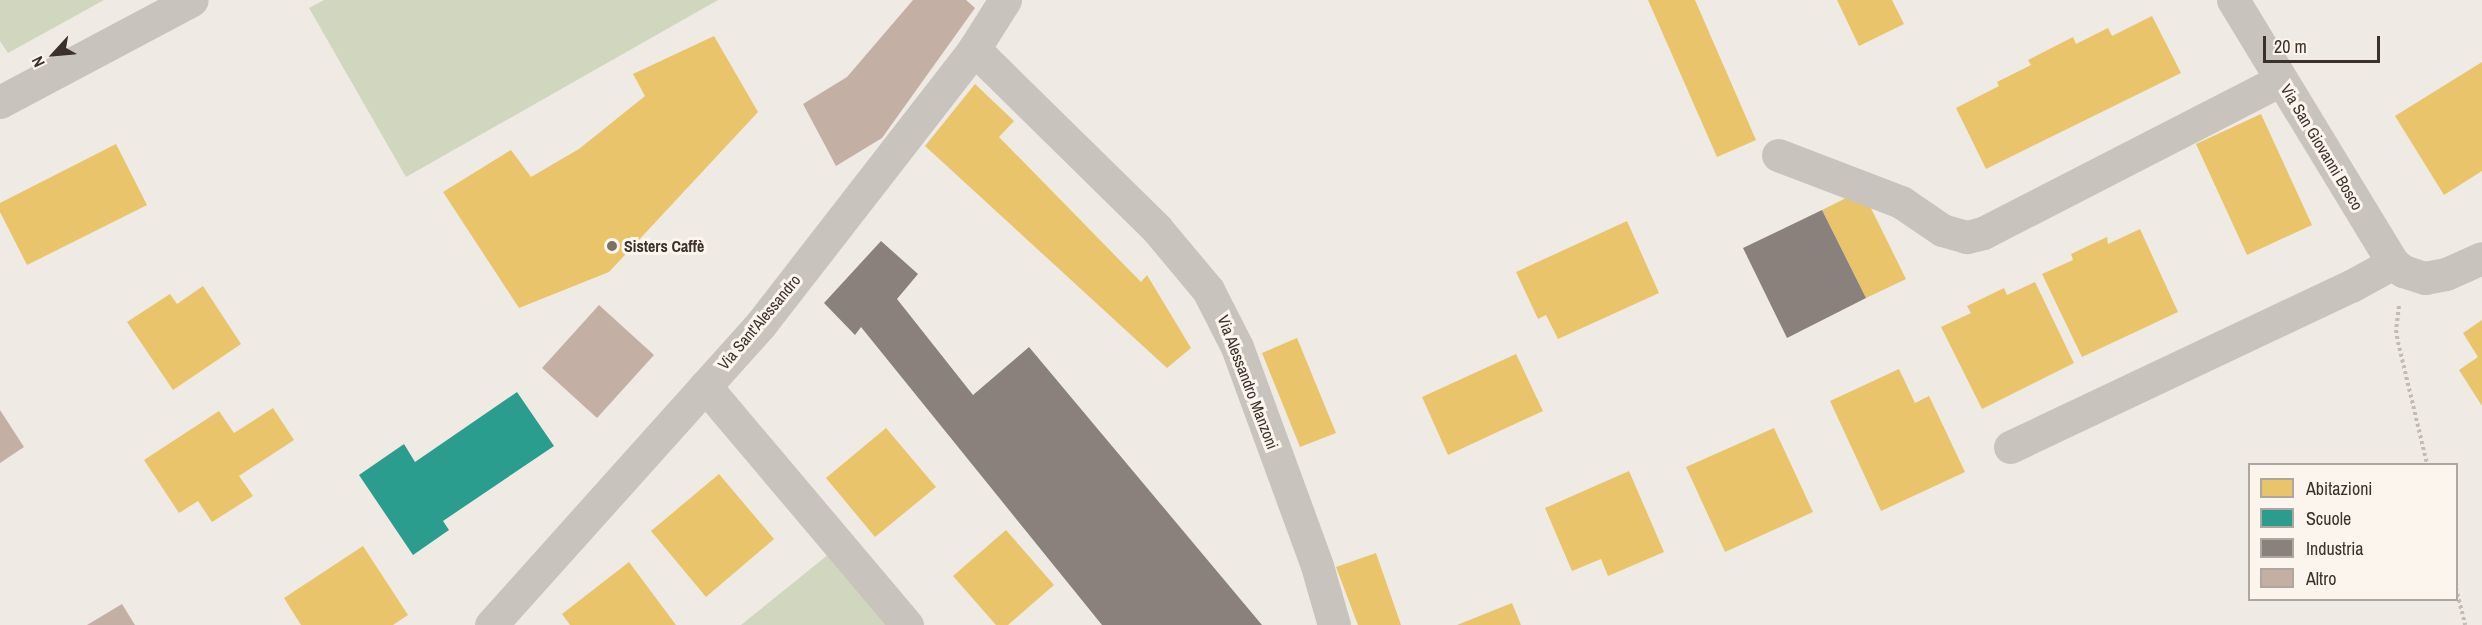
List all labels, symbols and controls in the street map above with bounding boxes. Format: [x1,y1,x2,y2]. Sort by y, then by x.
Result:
north arrow [24,24,84,84]
scale bar [2266,24,2383,62]
text: 20 m [2274,34,2307,59]
text: N [26,53,50,71]
street label: Via San Giovanni Bosco [2277,81,2367,213]
place label: Sisters Caffè [624,236,704,256]
marker: Sisters Caffè [605,239,619,253]
street label: Via Sant'Alessandro [714,271,804,373]
street label: Via Alessandro Manzoni [1213,312,1283,452]
legend [2248,463,2458,601]
text: Abitazioni [2306,476,2372,501]
text: Scuole [2306,506,2351,531]
text: Industria [2306,536,2363,561]
text: Altro [2306,566,2336,591]

